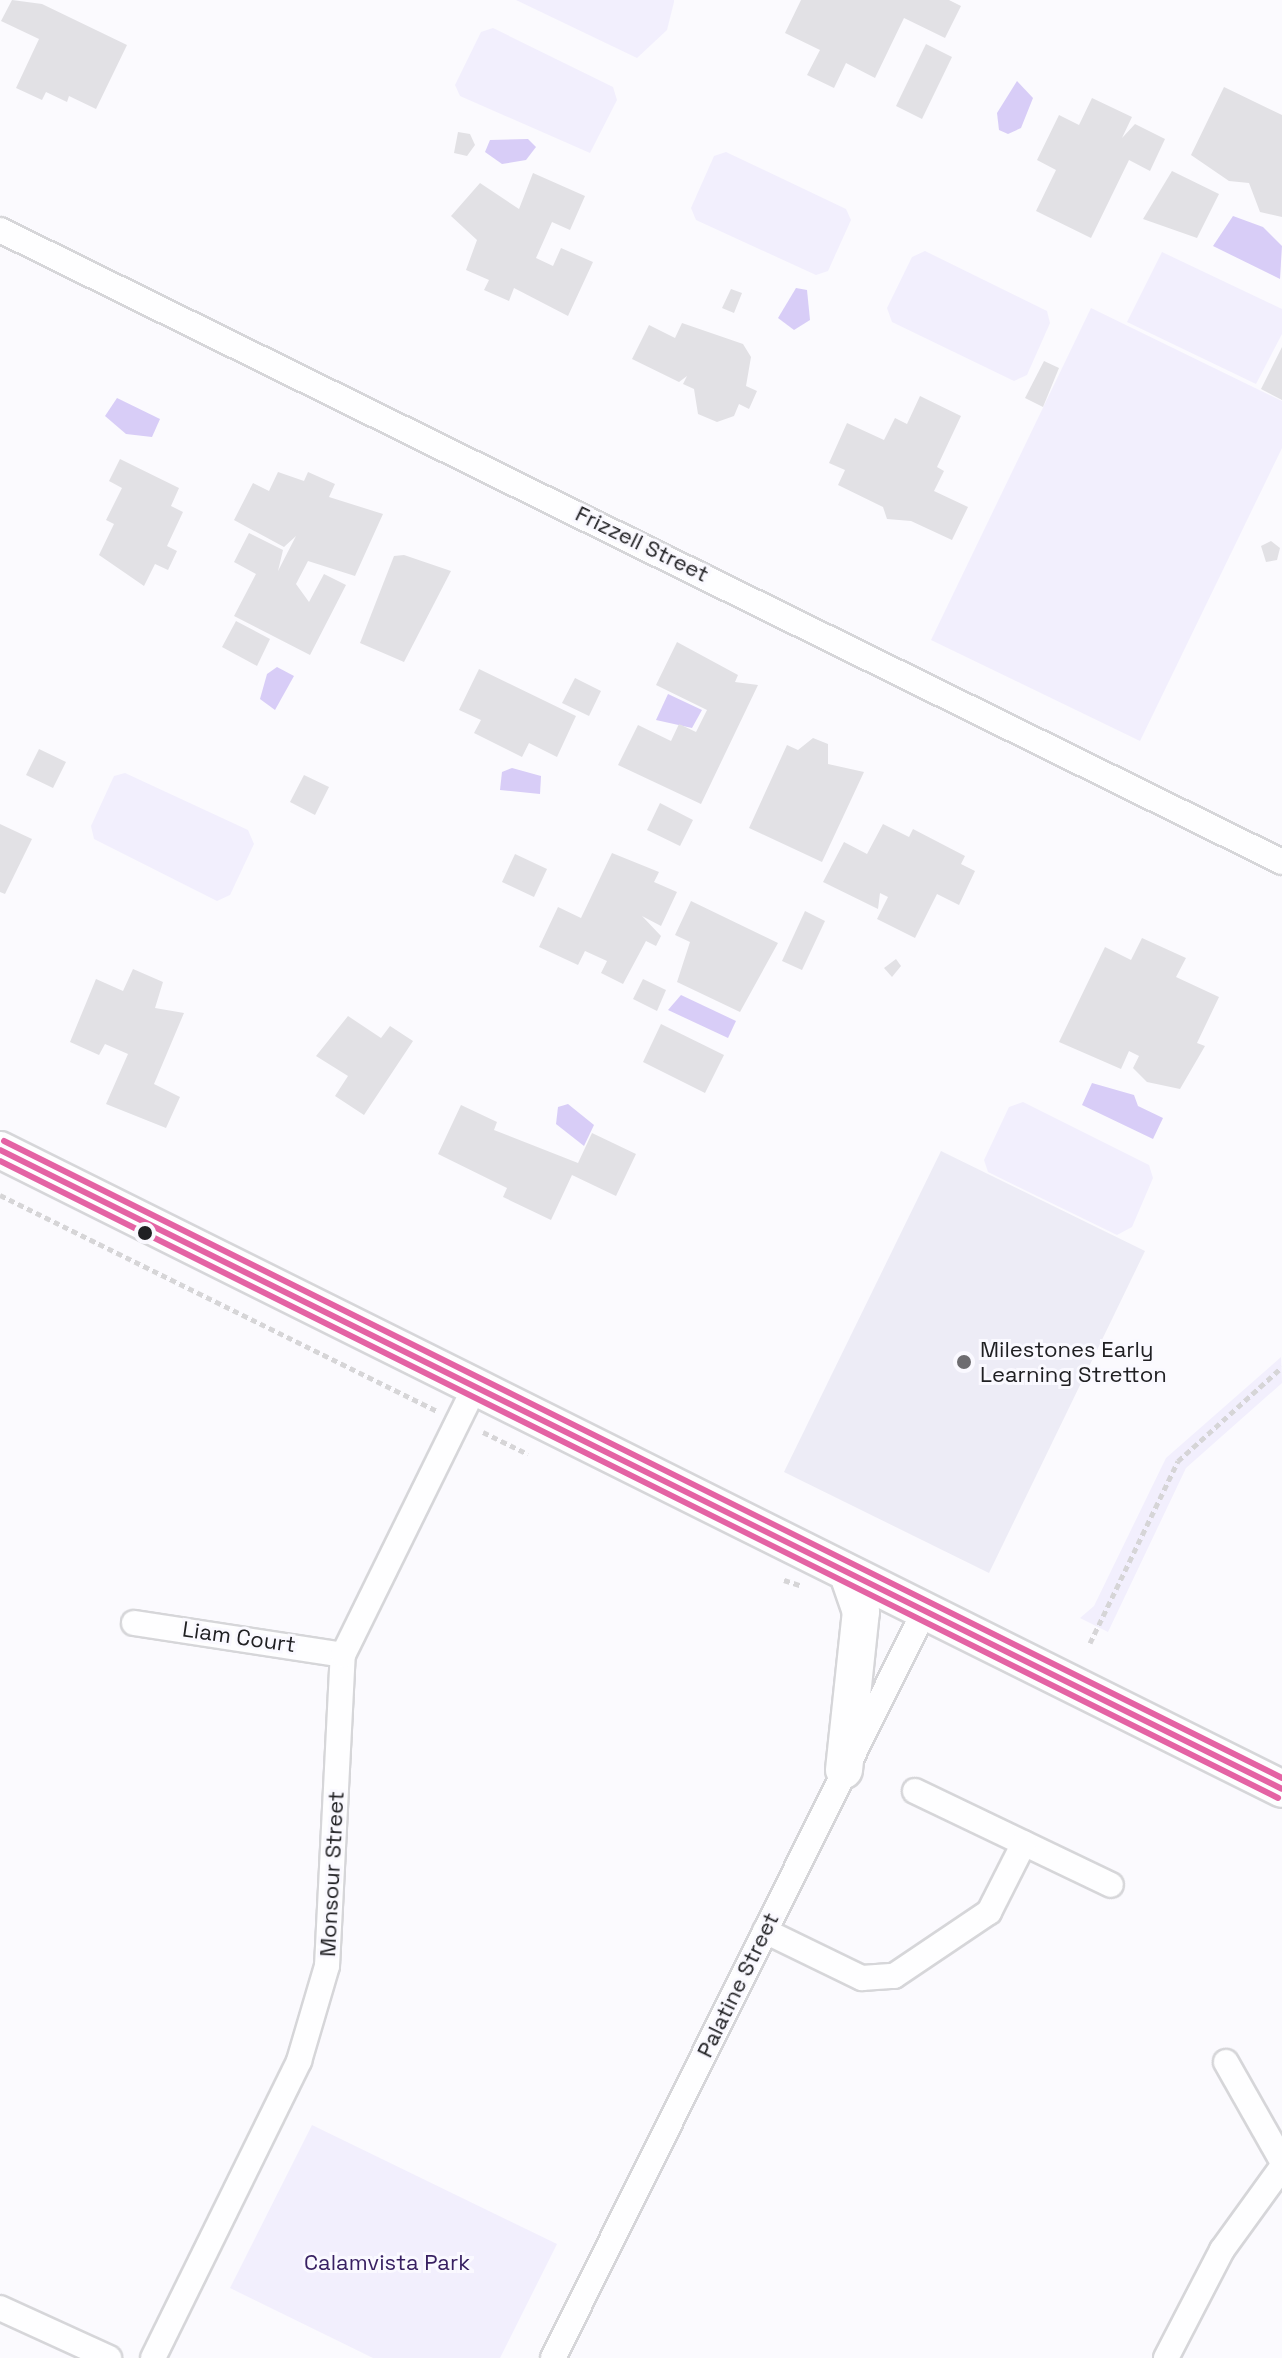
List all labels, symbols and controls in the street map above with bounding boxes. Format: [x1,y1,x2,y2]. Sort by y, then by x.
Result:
street label: Frizzell Street [571,500,713,588]
unlabelled marker [137,1225,153,1241]
place label: Milestones Early Learning Stretton [980,1336,1167,1388]
marker: Milestones Early Learning Stretton [955,1353,973,1371]
street label: Liam Court [181,1616,297,1658]
street label: Monsour Street [314,1790,350,1958]
street label: Palatine Street [692,1908,784,2062]
park label: Calamvista Park [304,2250,470,2276]

